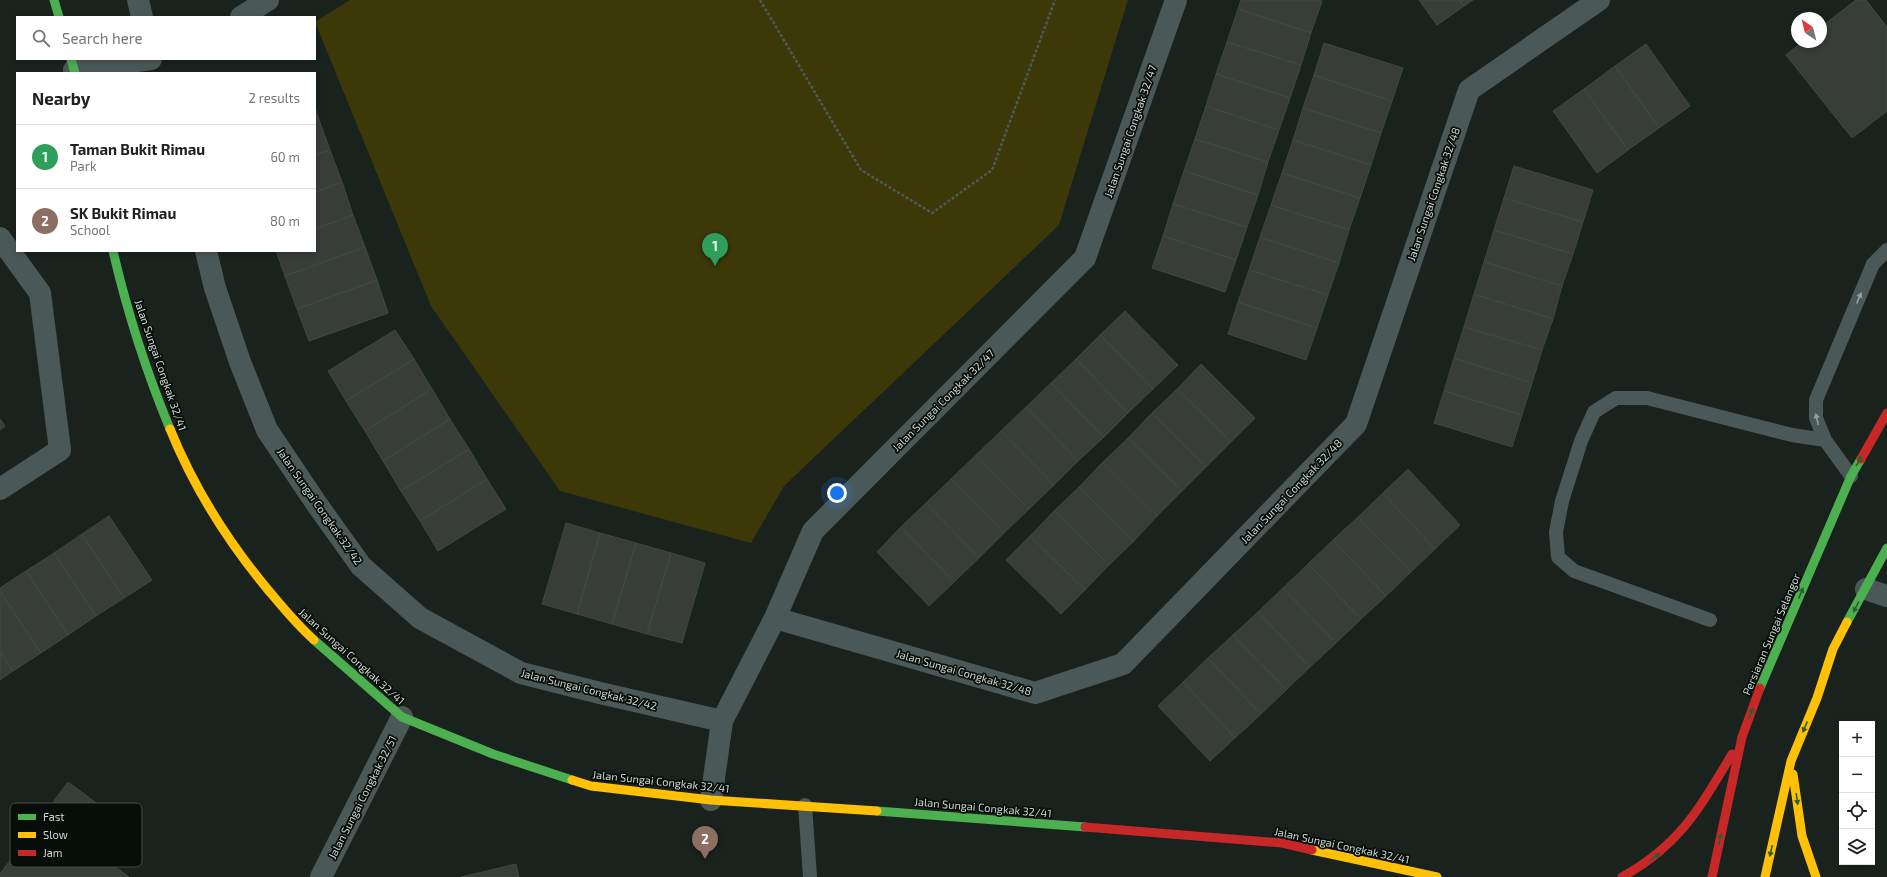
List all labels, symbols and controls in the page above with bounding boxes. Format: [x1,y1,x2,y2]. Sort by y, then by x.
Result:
north arrow [1791,12,1827,48]
search box [16,16,316,60]
icon: search [30,27,52,49]
text: Search here [62,29,143,47]
street label: Jalan Sungai Congkak 32/47 [1101,63,1159,199]
text: Nearby [32,88,90,108]
text: 2 results [248,90,300,106]
street label: Jalan Sungai Congkak 32/48 [1404,126,1462,262]
text: Taman Bukit Rimau [70,140,205,158]
text: 1 [42,149,48,165]
text: 60 m [270,149,300,165]
text: Park [70,158,97,174]
text: SK Bukit Rimau [70,204,176,222]
text: 2 [41,213,49,229]
text: 80 m [270,213,300,229]
text: School [70,222,110,238]
pin: 1 [702,233,728,266]
one-way arrow [1855,292,1862,304]
street label: Jalan Sungai Congkak 32/41 [132,298,190,432]
street label: Jalan Sungai Congkak 32/47 [889,346,997,454]
one-way arrow [1814,413,1820,425]
street label: Jalan Sungai Congkak 32/48 [1238,436,1344,546]
street label: Jalan Sungai Congkak 32/42 [275,445,365,567]
one-way arrow [1856,455,1863,467]
your location [827,483,847,503]
street label: Persiaran Sungai Selangor [1739,571,1803,697]
one-way arrow [1798,586,1804,598]
one-way arrow [1853,601,1859,613]
street label: Jalan Sungai Congkak 32/41 [296,605,408,707]
street label: Jalan Sungai Congkak 32/48 [895,646,1033,698]
street label: Jalan Sungai Congkak 32/42 [520,666,658,712]
one-way arrow [1748,706,1754,718]
one-way arrow [1802,721,1808,733]
map controls [1839,721,1875,865]
button: + [1839,721,1875,757]
street label: Jalan Sungai Congkak 32/51 [325,733,399,861]
button: − [1839,757,1875,793]
street label: Jalan Sungai Congkak 32/41 [592,767,730,795]
one-way arrow [1794,793,1800,805]
button: locate [1839,793,1875,829]
street label: Jalan Sungai Congkak 32/41 [914,795,1052,819]
legend [10,803,142,867]
text: Fast [43,810,65,823]
street label: Jalan Sungai Congkak 32/41 [1273,824,1411,866]
pin: 2 [692,826,718,859]
text: Slow [43,828,68,841]
button: layers [1839,829,1875,865]
one-way arrow [1718,833,1724,845]
one-way arrow [1767,845,1773,858]
text: Jam [43,846,62,859]
one-way arrow [1650,853,1661,861]

